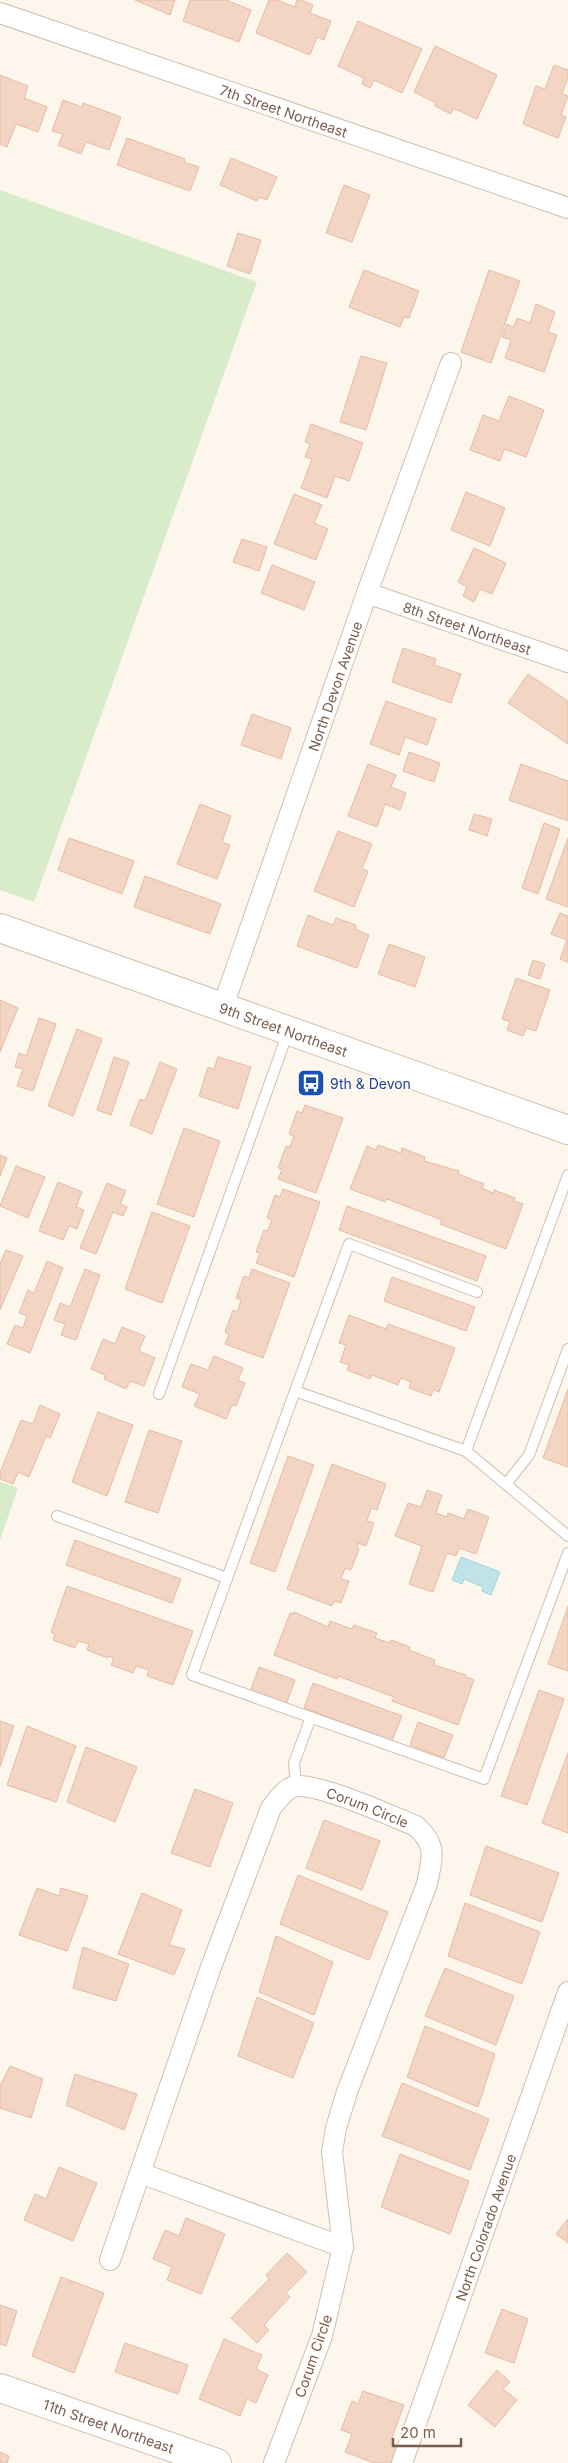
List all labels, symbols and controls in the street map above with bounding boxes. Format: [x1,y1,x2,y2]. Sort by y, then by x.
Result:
street label: 7th Street Northeast [218,81,350,140]
street label: 8th Street Northeast [401,598,534,657]
street label: North Devon Avenue [304,619,365,753]
street label: 9th Street Northeast [217,998,350,1060]
bus stop icon: 9th & Devon [296,1068,326,1098]
place label: 9th & Devon [330,1075,411,1092]
street label: Corum Circle [324,1783,411,1831]
street label: North Colorado Avenue [451,2151,519,2303]
street label: Corum Circle [291,2312,335,2400]
street label: 11th Street Northeast [41,2395,177,2456]
scale bar [393,2416,460,2448]
text: 20 m [400,2423,436,2442]

